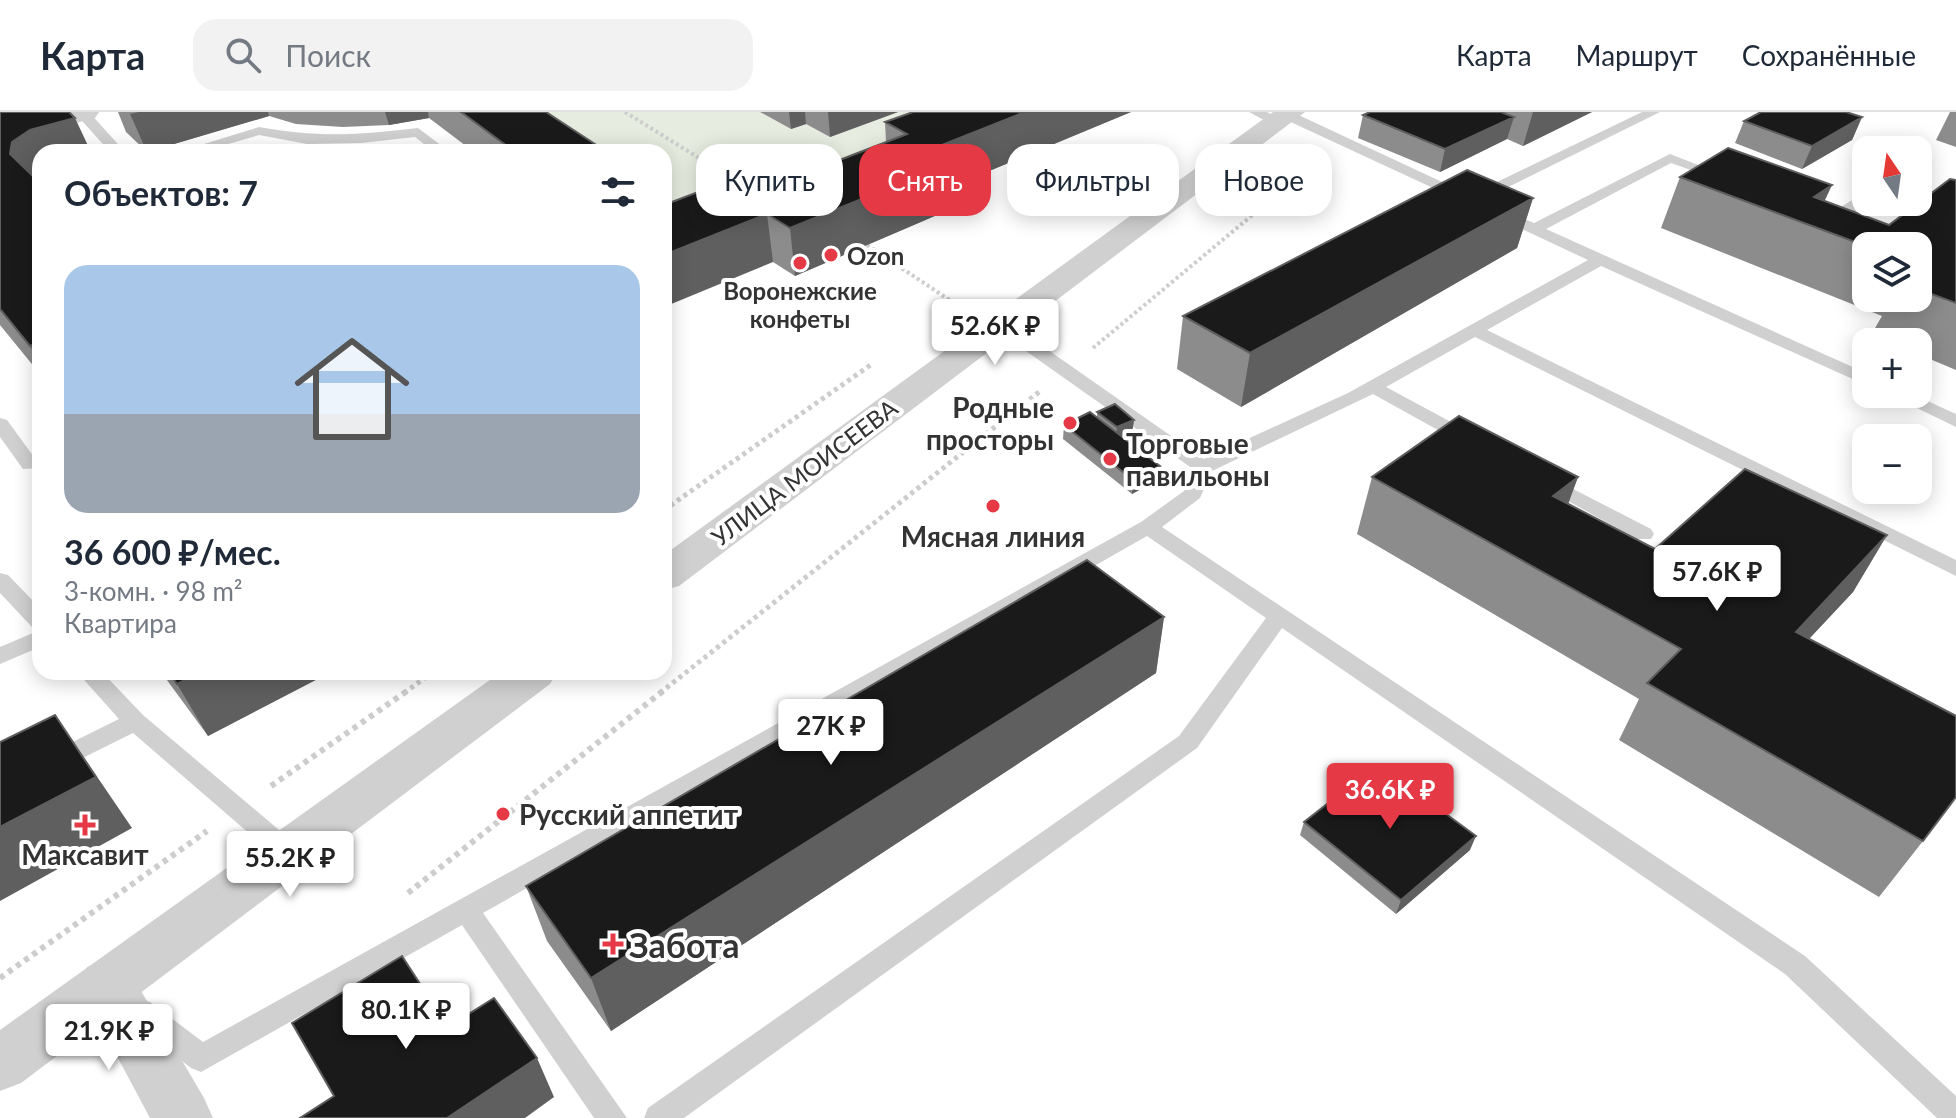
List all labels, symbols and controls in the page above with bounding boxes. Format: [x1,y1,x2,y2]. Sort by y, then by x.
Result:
search box [193,19,753,91]
text: Карта [40,32,145,78]
icon: search [221,33,265,77]
text: Поиск [285,37,371,73]
text: Карта [1456,38,1532,72]
text: Маршрут [1576,38,1698,72]
text: Сохранённые [1742,38,1916,72]
north arrow [1852,136,1932,216]
map controls [1852,136,1932,504]
chip: Купить [696,144,843,216]
chip: Снять [859,144,991,216]
chip: Фильтры [1007,144,1179,216]
chip: Новое [1195,144,1332,216]
icon: filters [596,170,640,214]
text: Объектов: 7 [64,172,258,213]
button: layers [1852,232,1932,312]
place label: Ozon [847,241,904,270]
marker: Ozon [822,246,840,264]
marker: Воронежские конфеты [791,254,809,272]
place label: Воронежские конфеты [723,276,877,333]
pin: 52.6K ₽ [921,299,1069,367]
text: 52.6K ₽ [950,309,1040,341]
icon: home [280,317,424,461]
button: + [1852,328,1932,408]
place label: Родные просторы [926,390,1054,456]
street label: УЛИЦА МОИСЕЕВА [705,392,903,551]
marker: Родные просторы [1061,414,1079,432]
button: − [1852,424,1932,504]
place label: Торговые павильоны [1126,426,1270,492]
marker: Торговые павильоны [1101,450,1119,468]
marker: Мясная линия [984,497,1002,515]
place label: Мясная линия [901,519,1085,553]
text: 36 600 ₽/мес. [64,531,281,572]
pin: 57.6K ₽ [1643,545,1791,613]
text: 57.6K ₽ [1672,555,1762,587]
text: 3-комн. · 98 m² [64,575,243,607]
text: Квартира [64,607,177,639]
pin: 27K ₽ [775,699,887,767]
text: 27K ₽ [796,709,866,741]
pin: 36.6K ₽ [1316,763,1464,831]
text: 36.6K ₽ [1345,773,1435,805]
place label: Русский аппетит [519,797,739,831]
marker: Русский аппетит [494,805,512,823]
marker: Максавит [76,816,94,834]
pin: 55.2K ₽ [216,831,364,899]
place label: Максавит [21,837,149,871]
text: 55.2K ₽ [245,841,335,873]
place label: Забота [629,924,740,965]
marker: Забота [604,935,622,953]
pin: 80.1K ₽ [332,983,480,1051]
text: 80.1K ₽ [361,993,451,1025]
pin: 21.9K ₽ [35,1004,183,1072]
text: 21.9K ₽ [64,1014,154,1046]

